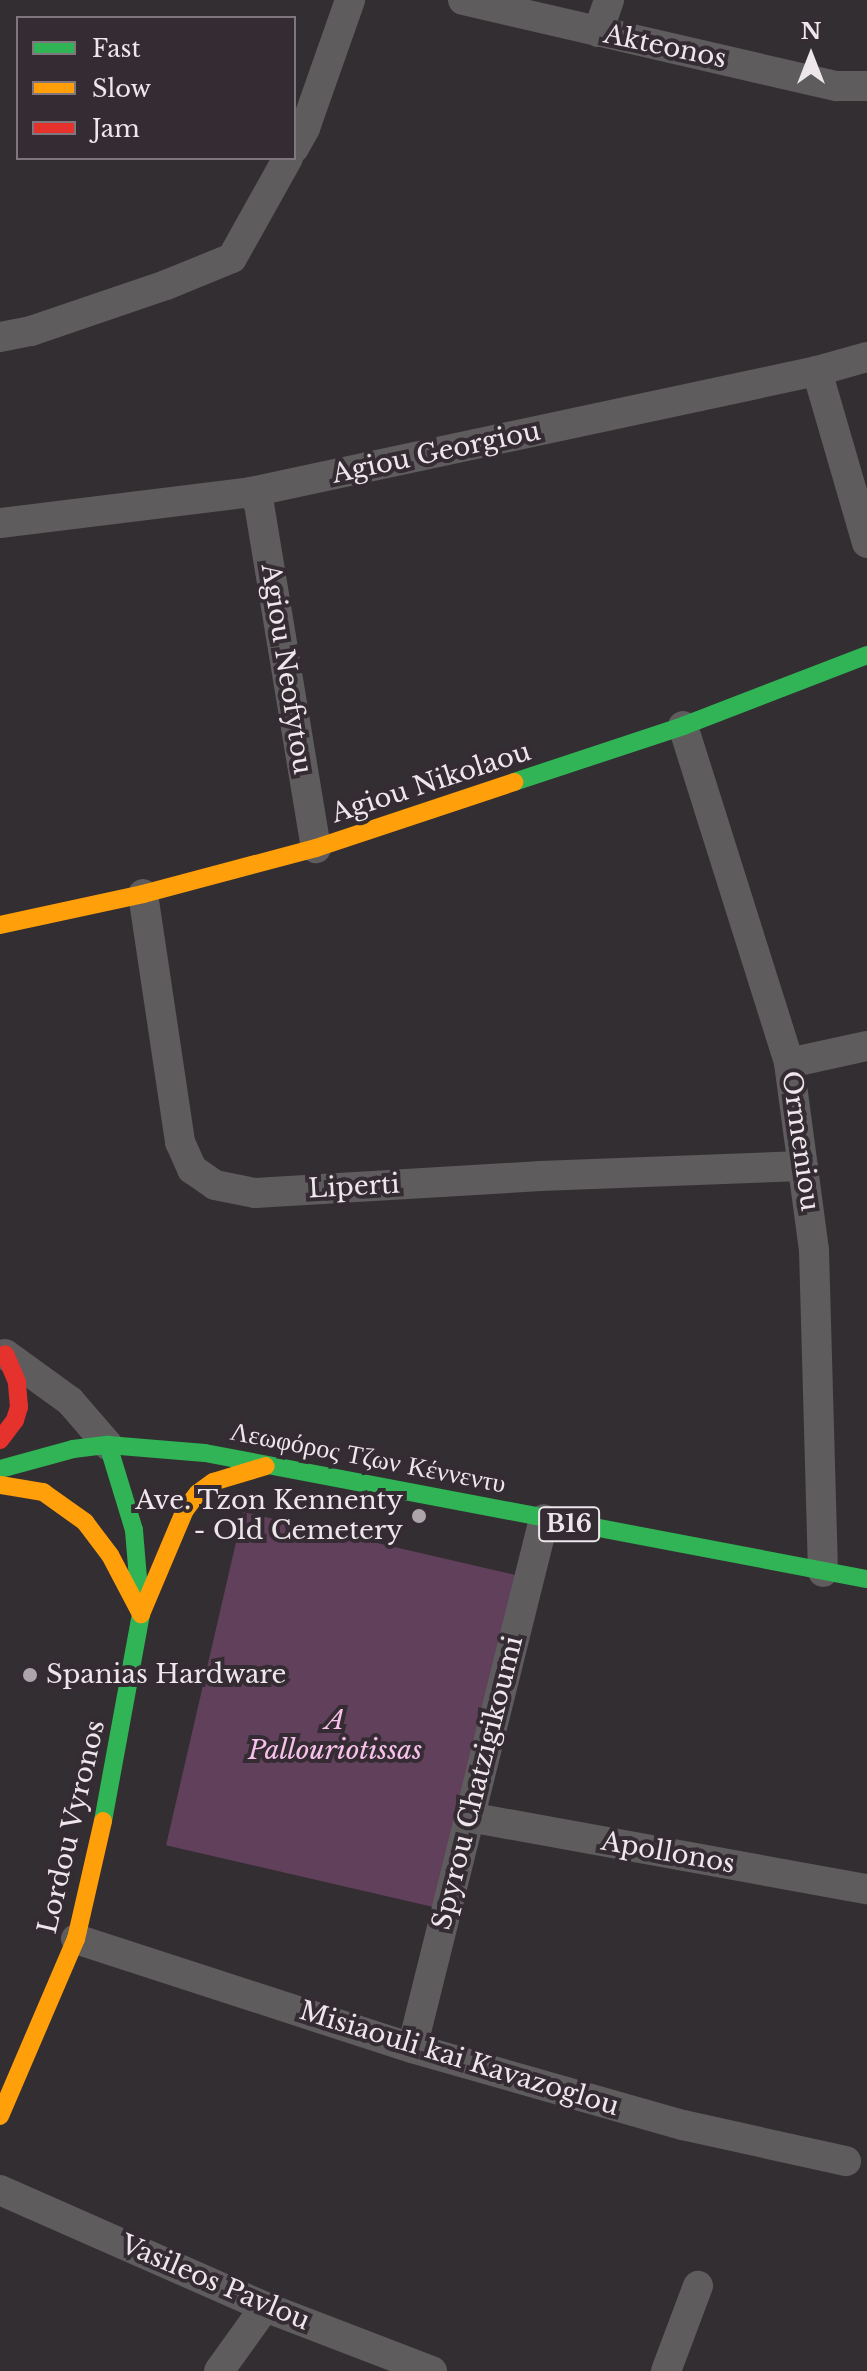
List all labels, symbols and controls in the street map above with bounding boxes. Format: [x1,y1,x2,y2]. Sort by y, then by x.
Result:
legend [16,16,296,160]
north arrow [771,16,851,96]
text: N [801,18,821,45]
street label: Akteonos [601,19,729,75]
text: Fast [92,34,140,63]
text: Slow [92,74,151,103]
text: Jam [92,114,140,143]
street label: Agiou Georgiou [329,416,543,490]
street label: Agiou Neofytou [254,562,318,776]
street label: Agiou Nikolaou [327,736,535,830]
street label: Ormeniou [775,1069,825,1213]
street label: Liperti [308,1169,400,1205]
street label: Λεωφόρος Τζων Κέννεντυ [228,1416,508,1500]
place label: Ave. Tzon Kennenty - Old Cemetery [134,1485,403,1546]
road number: B16 [537,1504,601,1544]
marker: Ave. Tzon Kennenty - Old Cemetery [410,1507,428,1525]
street label: Spyrou Chatzigikoumi [426,1633,530,1933]
place label: Spanias Hardware [46,1659,286,1691]
marker: Spanias Hardware [21,1666,39,1684]
park label: A Pallouriotissas [248,1705,422,1766]
street label: Lordou Vyronos [32,1717,112,1937]
street label: Apollonos [599,1826,737,1880]
street label: Misiaouli kai Kavazoglou [296,1996,622,2122]
street label: Vasileos Pavlou [116,2229,314,2337]

